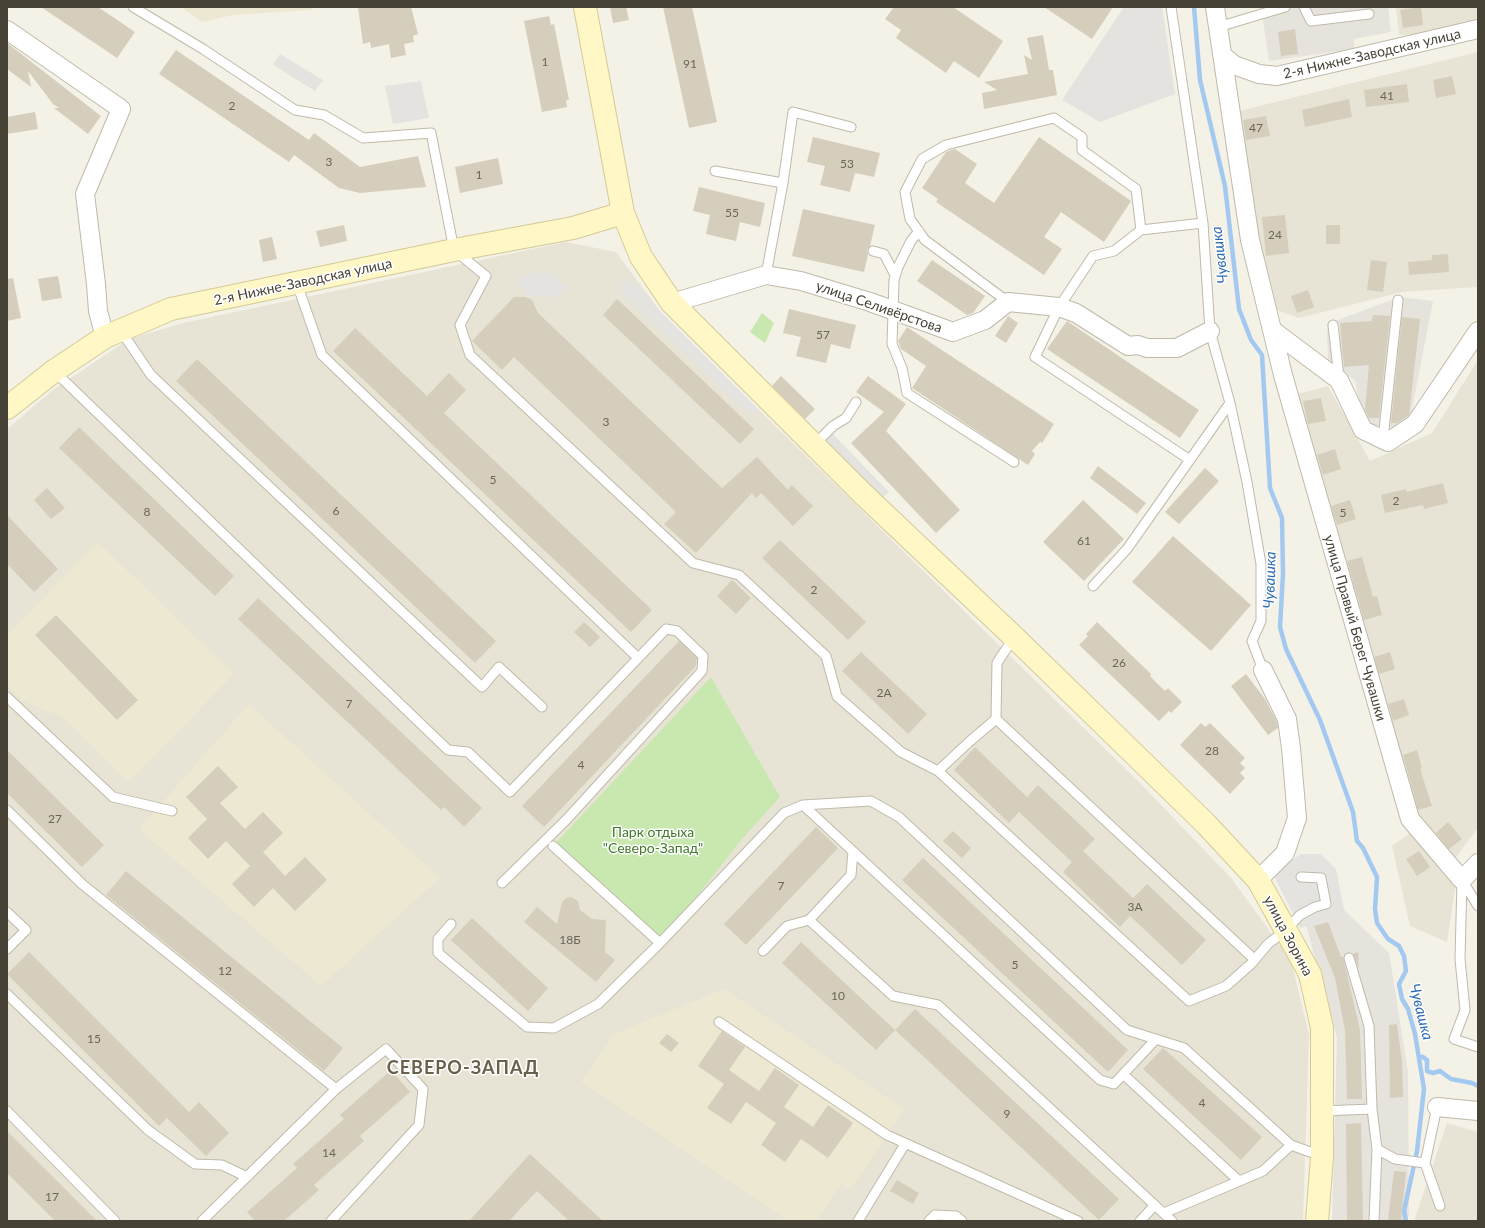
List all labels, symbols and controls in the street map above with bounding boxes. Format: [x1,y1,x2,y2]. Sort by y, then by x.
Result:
street label: 2-я Нижне-Заводская улица [1282,25,1462,83]
house number: 1 [542,55,548,69]
house number: 91 [683,57,697,71]
house number: 41 [1380,89,1394,103]
house number: 2 [229,99,235,113]
house number: 47 [1249,121,1263,135]
house number: 3 [326,155,332,169]
house number: 53 [840,157,854,171]
house number: 1 [476,168,482,182]
house number: 55 [725,206,739,220]
water label: Чувашка [1208,225,1232,285]
house number: 24 [1268,228,1282,242]
street label: 2-я Нижне-Заводская улица [212,255,394,309]
street label: улица Селивёрстова [814,278,944,336]
house number: 57 [816,328,830,342]
house number: 3 [603,415,609,429]
house number: 5 [490,473,496,487]
house number: 2 [1393,494,1399,508]
house number: 6 [333,504,339,518]
house number: 8 [144,505,150,519]
house number: 5 [1340,506,1346,520]
street label: улица Правый Берег Чувашки [1320,533,1390,723]
house number: 61 [1077,534,1091,548]
water label: Чувашка [1260,551,1280,609]
house number: 2 [811,583,817,597]
house number: 26 [1112,656,1126,670]
house number: 2А [876,686,892,700]
house number: 7 [346,697,352,711]
house number: 28 [1205,744,1219,758]
house number: 4 [578,758,584,772]
house number: 27 [48,812,62,826]
park label: Парк отдыха "Северо-Запад" [603,824,703,856]
house number: 7 [778,879,784,893]
street label: улица Зорина [1260,893,1316,979]
house number: 3А [1127,900,1143,914]
house number: 18Б [559,933,581,947]
house number: 5 [1012,958,1018,972]
house number: 12 [218,964,232,978]
water label: Чувашка [1405,982,1437,1042]
house number: 10 [831,989,845,1003]
house number: 15 [87,1032,101,1046]
district label: СЕВЕРО-ЗАПАД [387,1057,539,1079]
house number: 4 [1199,1096,1205,1110]
house number: 9 [1004,1107,1010,1121]
house number: 14 [322,1146,336,1160]
house number: 17 [45,1190,59,1204]

